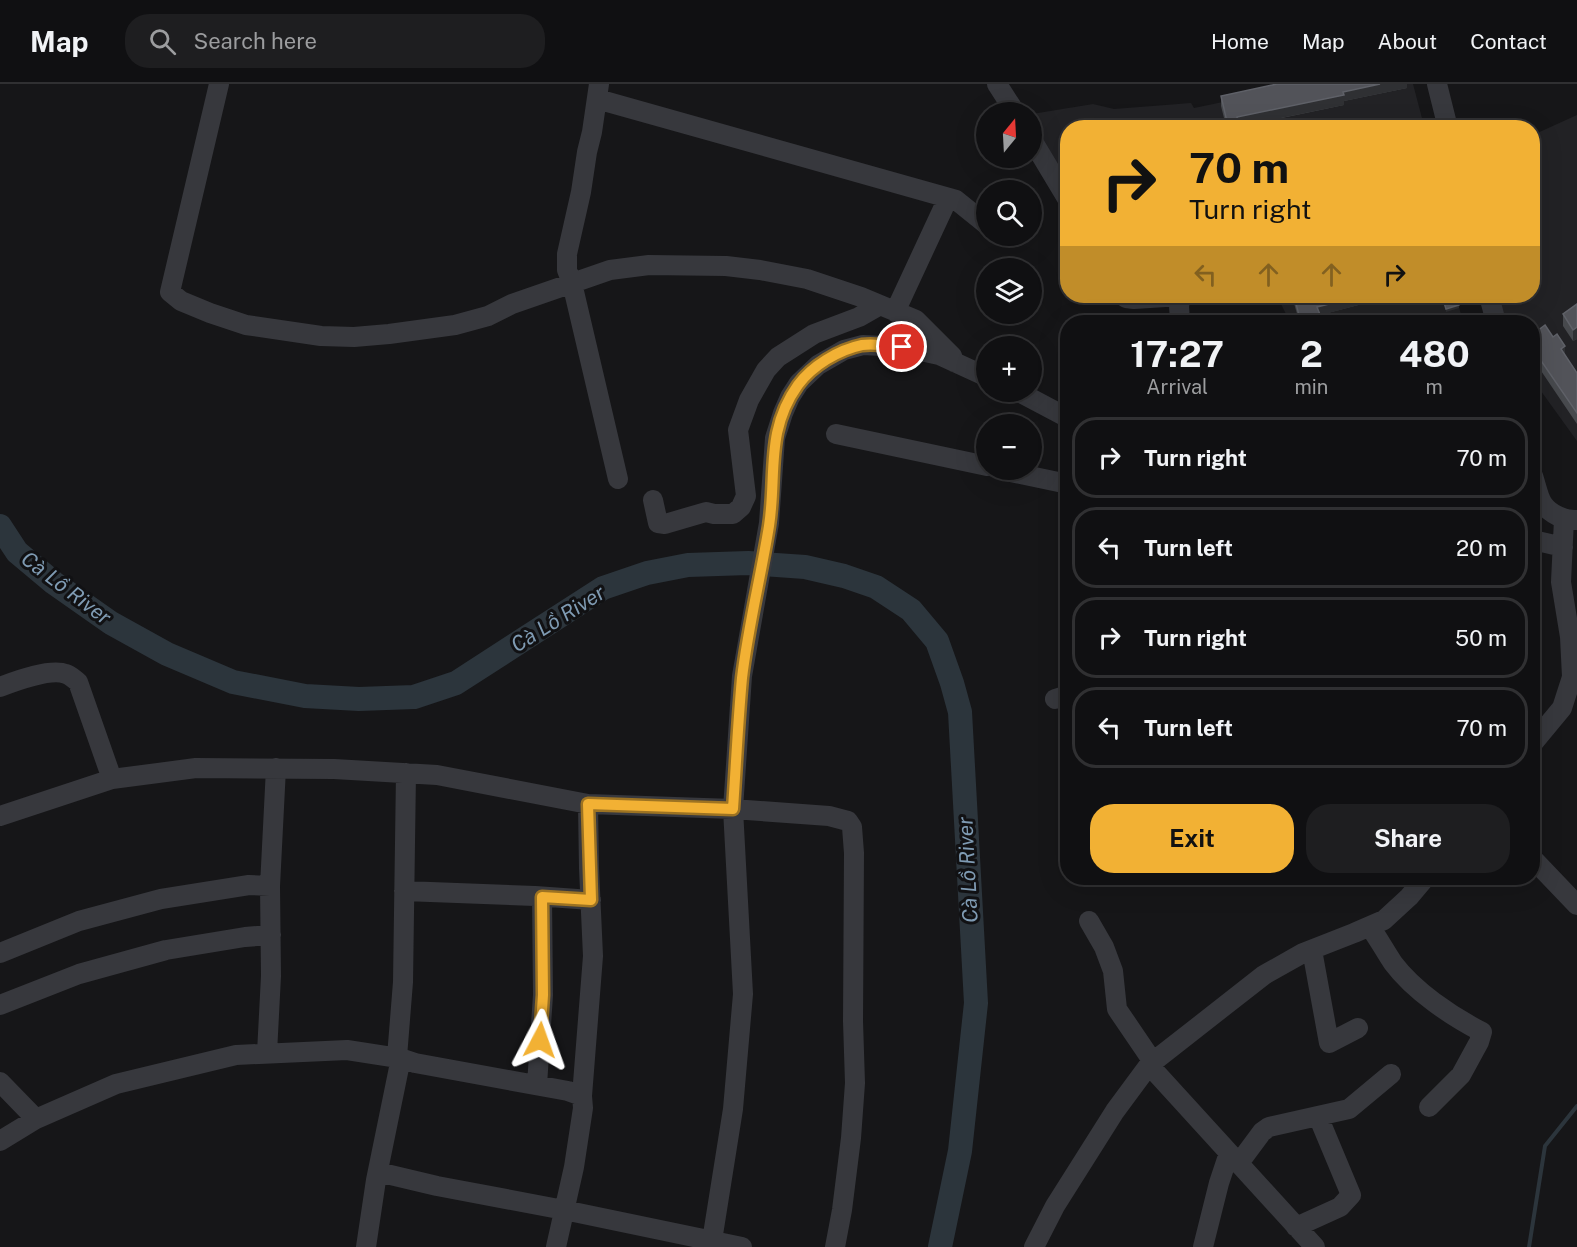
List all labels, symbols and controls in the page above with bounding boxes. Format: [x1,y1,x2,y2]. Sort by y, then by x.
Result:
search box [125,14,545,68]
text: Map [30,25,89,58]
icon: search [146,25,179,58]
text: Search here [194,28,317,54]
text: Home [1211,29,1269,54]
text: Map [1302,29,1345,54]
text: About [1378,29,1437,54]
text: Contact [1470,29,1547,54]
north arrow [976,102,1042,168]
map controls [976,102,1042,480]
text: 70 m [1189,143,1289,192]
icon: right [1090,144,1168,222]
button: search [976,180,1042,246]
text: Turn right [1189,193,1312,225]
button: layers [976,258,1042,324]
icon: left [1189,258,1222,291]
icon: ahead [1252,258,1285,291]
icon: ahead [1315,258,1348,291]
icon: right [1378,258,1411,291]
pin [876,321,927,372]
icon: arrive [885,330,918,363]
text: 17:27 [1130,333,1224,375]
text: 2 [1300,333,1323,375]
text: 480 [1399,333,1470,375]
button: + [976,336,1042,402]
text: Arrival [1146,375,1208,399]
text: min [1294,375,1328,399]
text: m [1426,375,1443,399]
button: − [976,414,1042,480]
icon: right [1093,441,1126,474]
text: Turn right [1144,445,1247,471]
text: 70 m [1456,445,1507,471]
icon: left [1093,531,1126,564]
text: Turn left [1144,535,1233,561]
text: 20 m [1456,535,1507,561]
water label: Cà Lồ River [16,546,117,630]
water label: Cà Lồ River [506,579,610,657]
icon: right [1093,621,1126,654]
text: Turn right [1144,625,1247,651]
text: 50 m [1455,625,1507,651]
icon: left [1093,711,1126,744]
text: Turn left [1144,715,1233,741]
text: 70 m [1456,715,1507,741]
button: Exit [1090,804,1294,873]
button: Share [1306,804,1510,873]
water label: Cà Lồ River [952,815,983,924]
position arrow [508,1008,572,1072]

